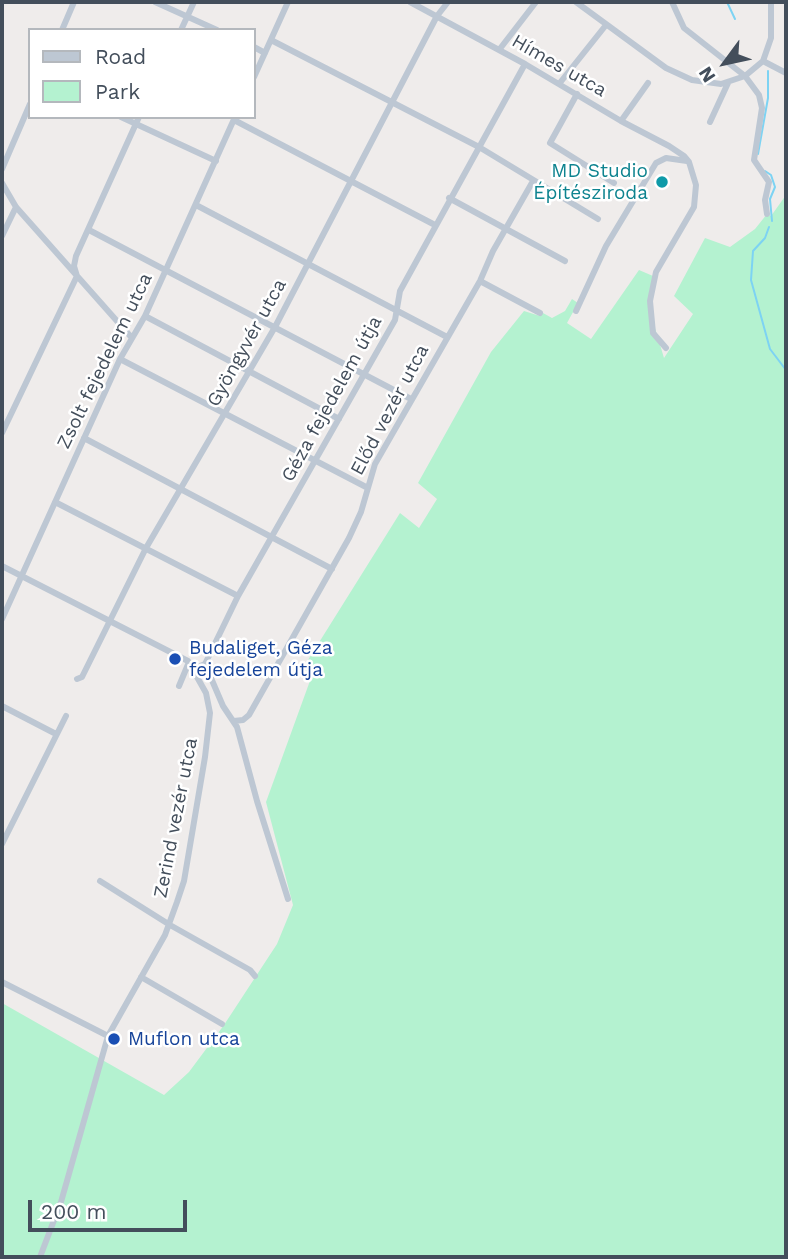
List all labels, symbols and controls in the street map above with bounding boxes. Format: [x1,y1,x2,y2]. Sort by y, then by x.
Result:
legend [28,28,256,119]
north arrow [690,28,760,98]
street label: Hímes utca [508,30,610,102]
text: Road [95,44,146,69]
text: N [693,63,720,87]
text: Park [95,79,140,104]
place label: MD Studio Építésziroda [533,160,648,204]
marker: MD Studio Építésziroda [654,174,670,190]
street label: Zsolt fejedelem utca [53,269,157,453]
street label: Gyöngyvér utca [202,275,292,411]
street label: Géza fejedelem útja [277,312,387,486]
street label: Előd vezér utca [346,341,434,479]
place label: Budaliget, Géza fejedelem útja [189,637,333,681]
marker: Budaliget, Géza fejedelem útja [167,651,183,667]
street label: Zerind vezér utca [149,736,203,900]
place label: Muflon utca [128,1028,240,1050]
marker: Muflon utca [106,1031,122,1047]
scale bar [32,1186,191,1230]
text: 200 m [41,1199,107,1224]

